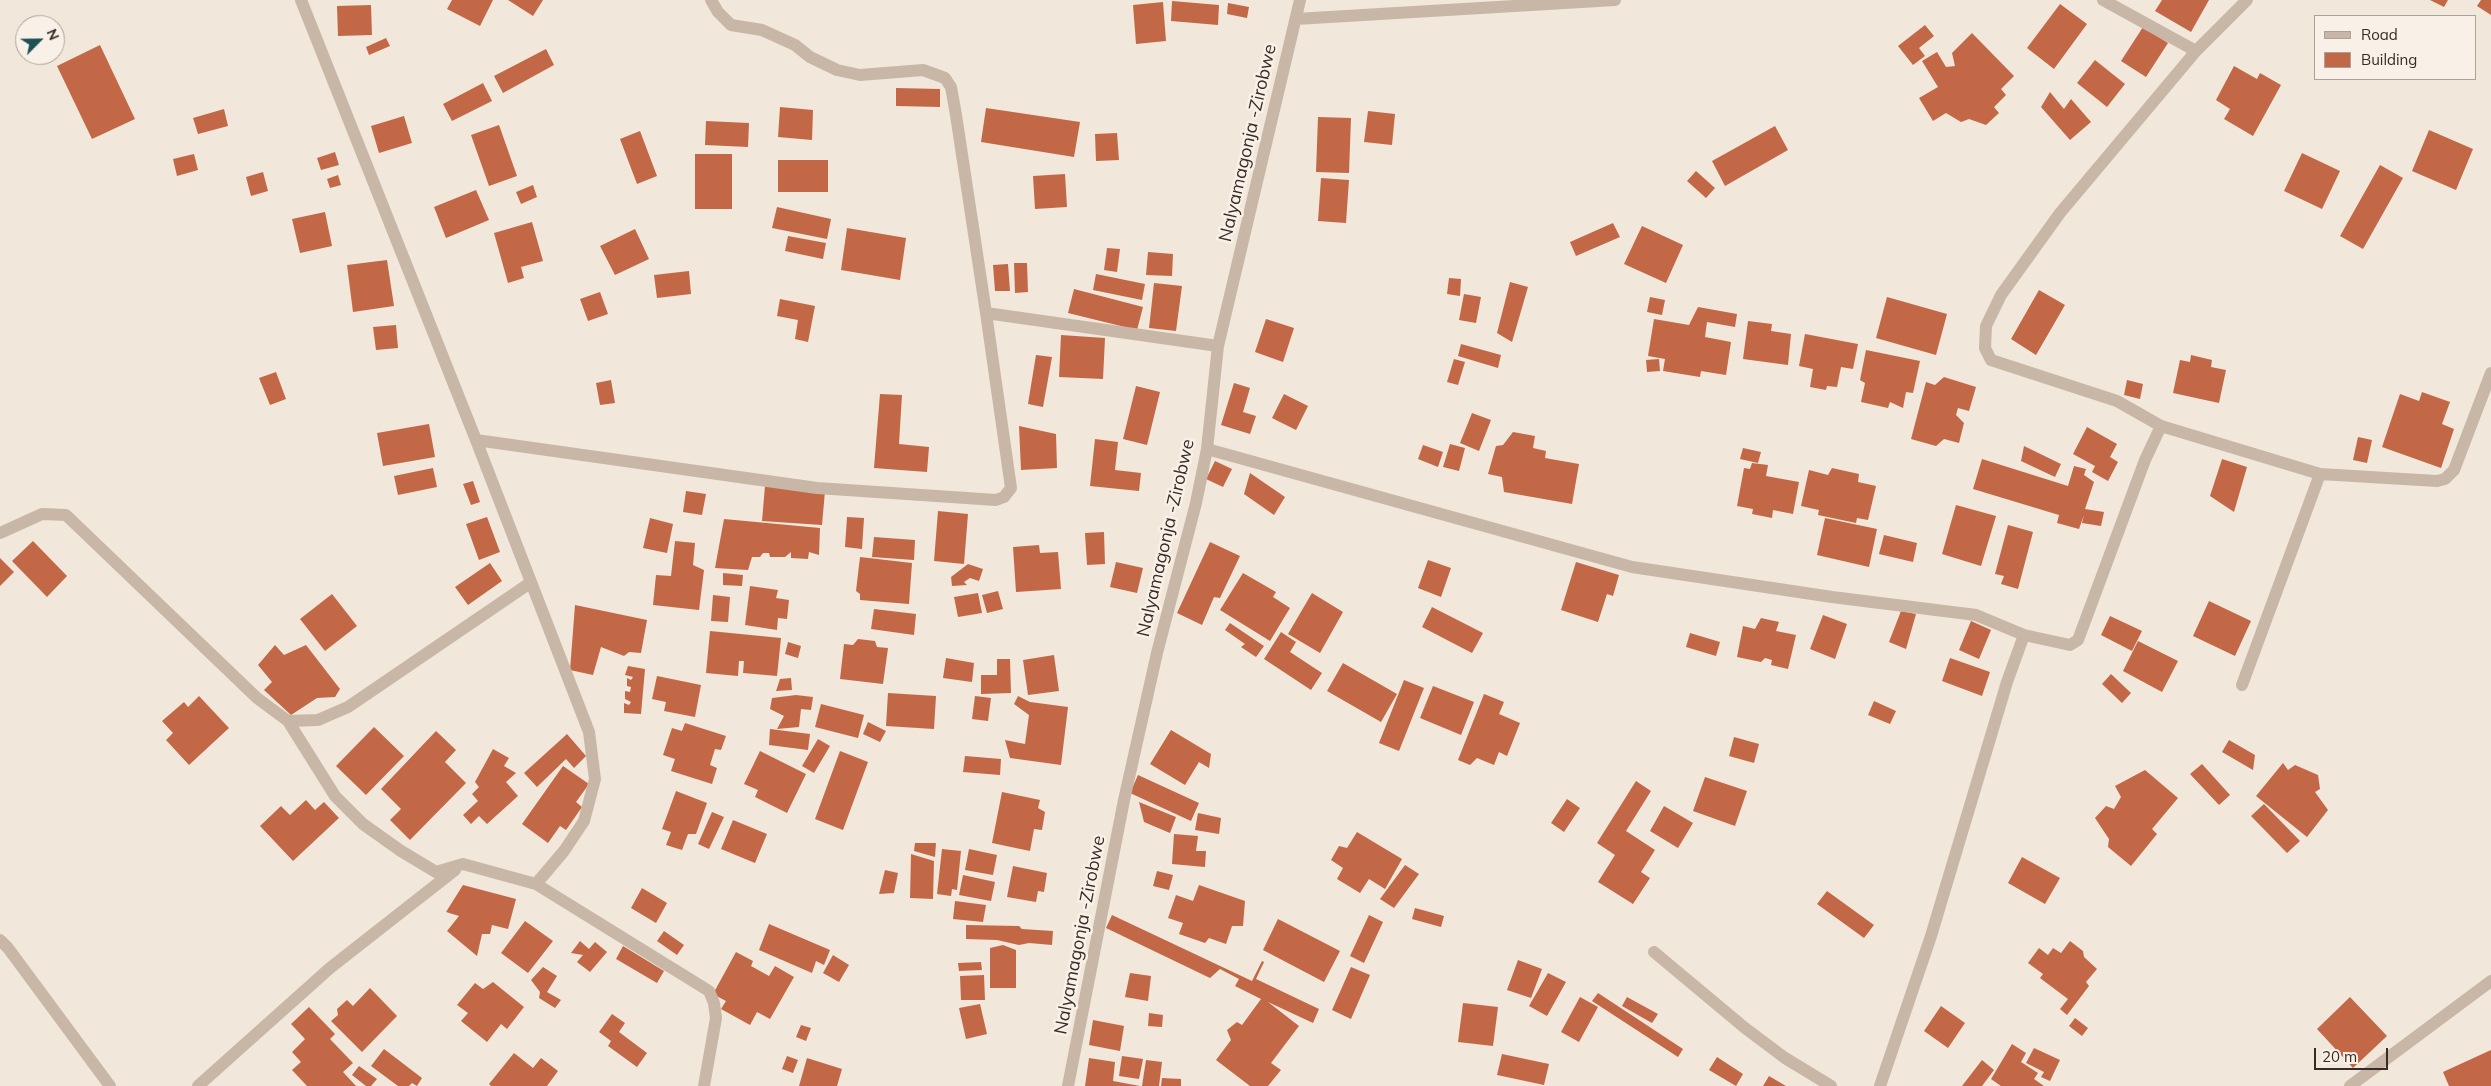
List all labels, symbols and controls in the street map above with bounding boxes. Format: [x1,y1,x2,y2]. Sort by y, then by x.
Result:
north arrow [15,15,65,65]
legend [2314,15,2476,80]
text: Road [2361,25,2398,44]
text: N [43,26,63,43]
street label: Nalyamagonja -Zirobwe [1215,42,1281,244]
text: Building [2361,50,2417,69]
street label: Nalyamagonja -Zirobwe [1133,437,1199,639]
street label: Nalyamagonja -Zirobwe [1050,834,1110,1036]
scale bar [2316,1038,2390,1070]
text: 20 m [2322,1047,2357,1066]

